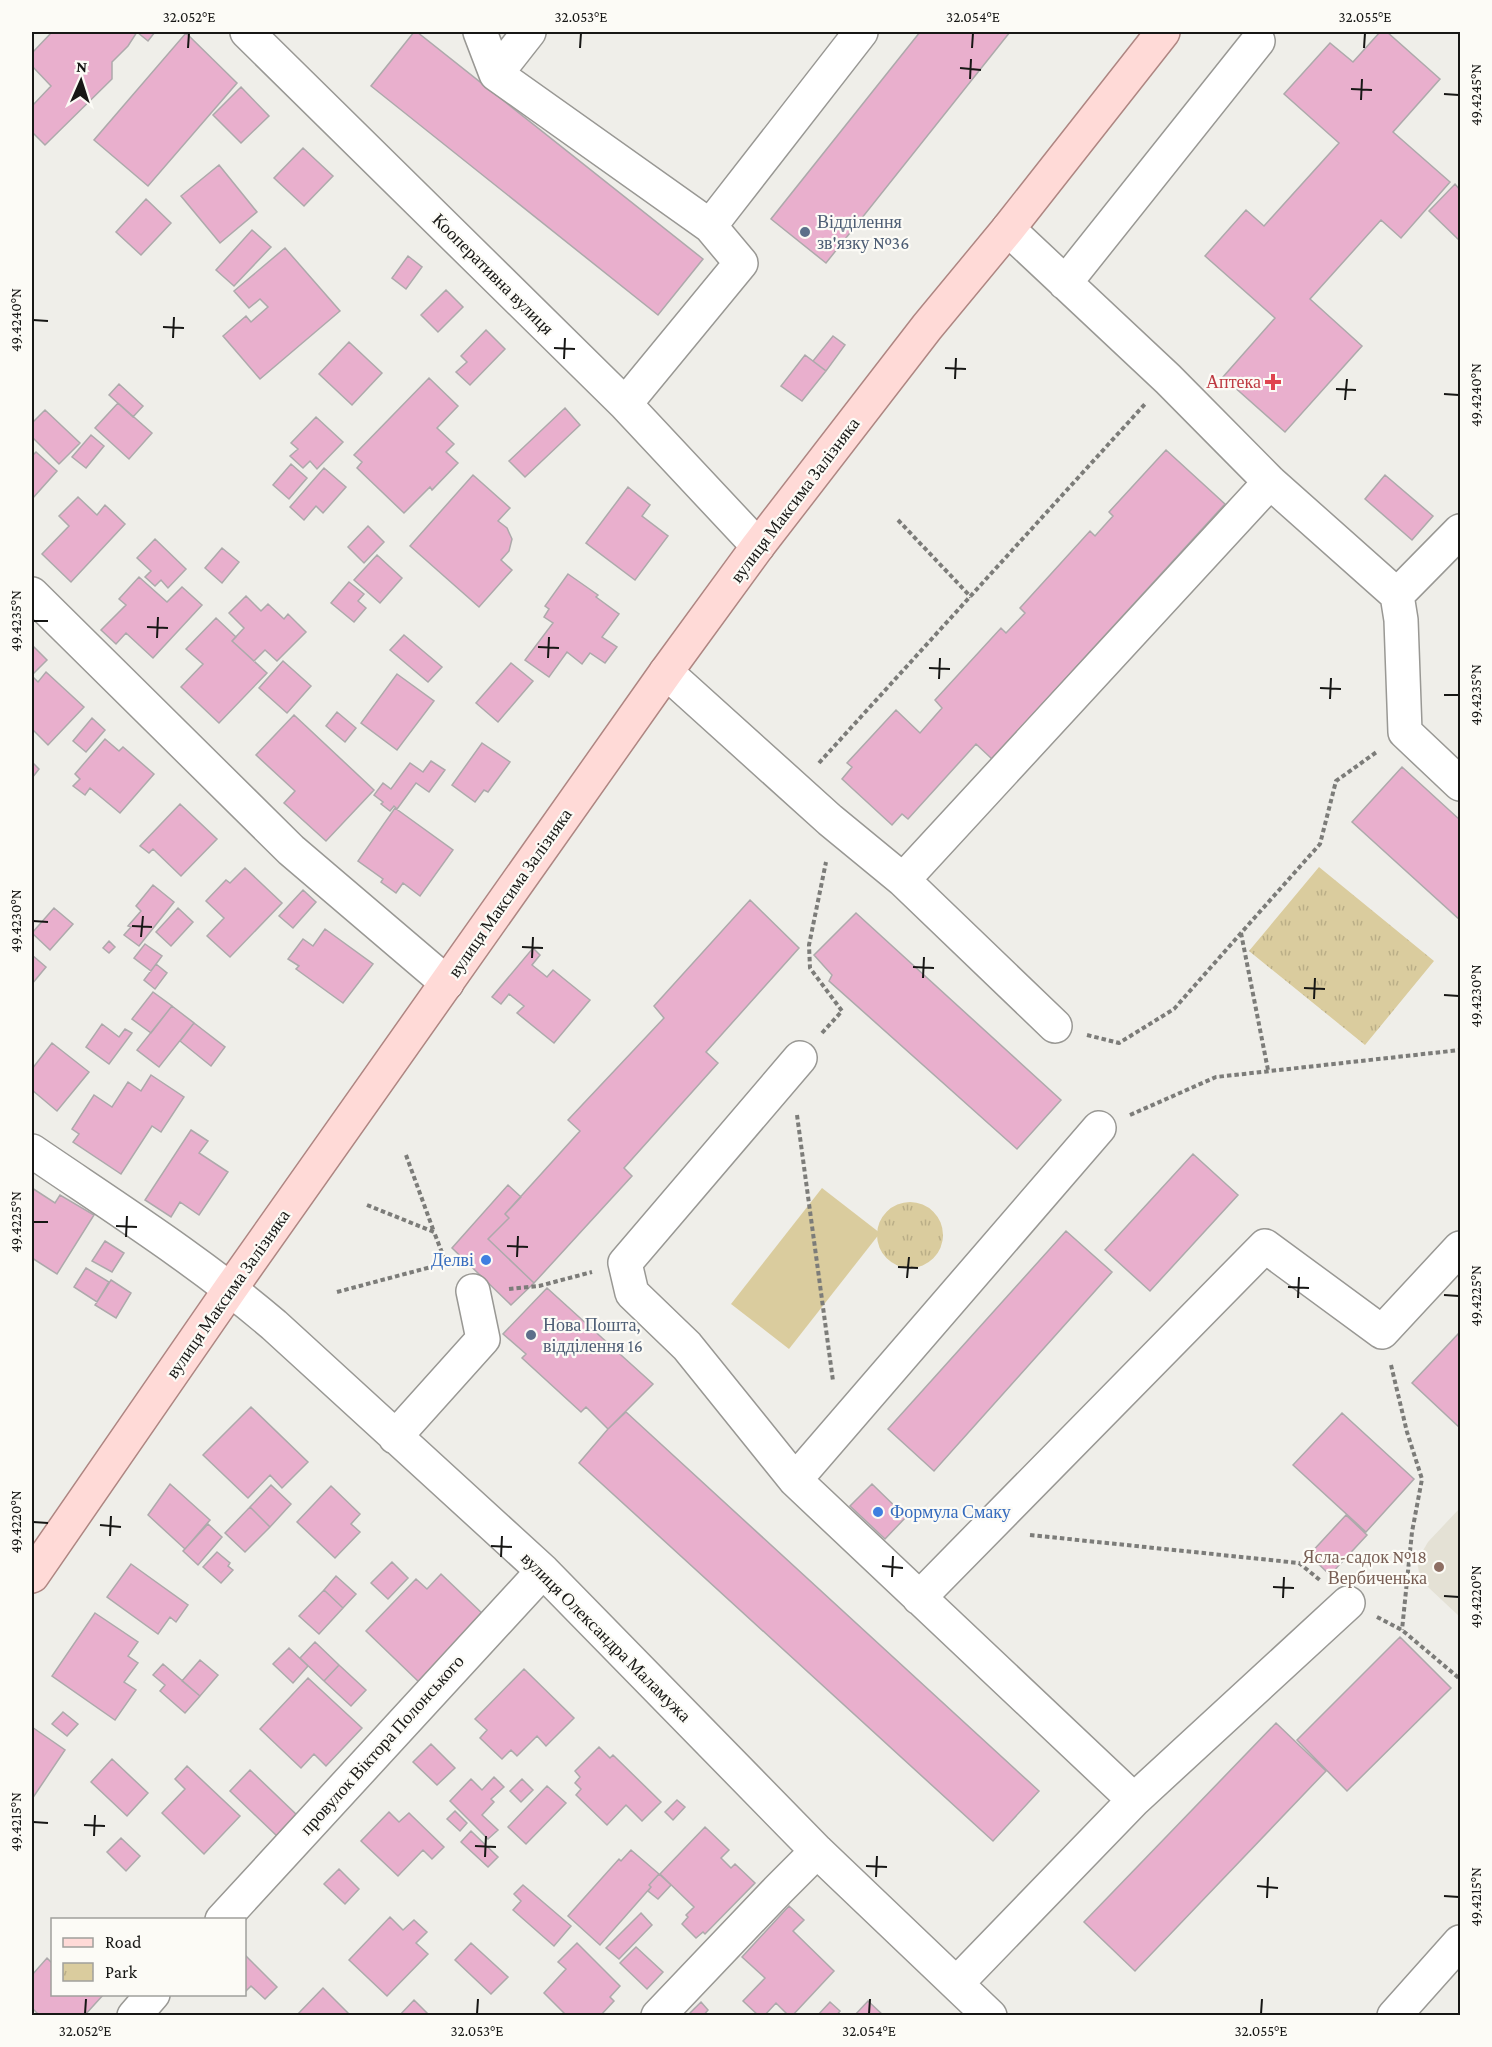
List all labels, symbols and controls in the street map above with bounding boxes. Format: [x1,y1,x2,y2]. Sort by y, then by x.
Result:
text: 32.052°E [163,9,215,25]
text: 32.053°E [555,9,608,25]
text: 32.054°E [946,9,1000,25]
text: 32.055°E [1338,9,1392,25]
north arrow [51,51,111,111]
text: N [76,58,88,75]
text: 49.4245°N [1468,64,1484,126]
street label: Кооперативна вулиця [428,209,558,339]
place label: Відділення зв'язку №36 [817,212,909,253]
marker: Відділення зв'язку №36 [798,225,812,239]
text: 49.4240°N [8,288,24,352]
text: 49.4240°N [1468,363,1484,427]
place label: Аптека [1206,372,1261,392]
marker: Аптека [1266,375,1280,389]
street label: вулиця Максима Залізняка [726,414,864,586]
text: 49.4235°N [8,590,24,652]
text: 49.4235°N [1468,664,1484,726]
street label: вулиця Максима Залізняка [444,805,576,981]
text: 49.4230°N [8,889,24,953]
text: 49.4230°N [1468,964,1484,1028]
text: 49.4225°N [8,1191,24,1253]
street label: вулиця Максима Залізняка [162,1206,294,1382]
place label: Делві [431,1250,474,1270]
marker: Делві [479,1253,493,1267]
text: 49.4225°N [1468,1265,1484,1327]
place label: Нова Пошта, відділення 16 [543,1315,643,1356]
marker: Нова Пошта, відділення 16 [524,1328,538,1342]
text: 49.4220°N [8,1490,24,1554]
place label: Формула Смаку [890,1502,1011,1522]
marker: Формула Смаку [871,1505,885,1519]
place label: Ясла-садок №18 Вербиченька [1302,1547,1427,1588]
street label: вулиця Олександра Маламужа [517,1548,695,1726]
marker: Ясла-садок №18 Вербиченька [1432,1560,1446,1574]
text: 49.4220°N [1468,1565,1484,1629]
street label: провулок Віктора Полонського [296,1651,468,1839]
text: 49.4215°N [8,1792,24,1852]
text: 49.4215°N [1468,1867,1484,1927]
legend [51,1918,246,1996]
text: Road [105,1932,142,1952]
text: Park [105,1962,137,1982]
text: 32.052°E [59,2023,111,2039]
text: 32.053°E [451,2023,504,2039]
text: 32.054°E [842,2023,896,2039]
text: 32.055°E [1234,2023,1288,2039]

